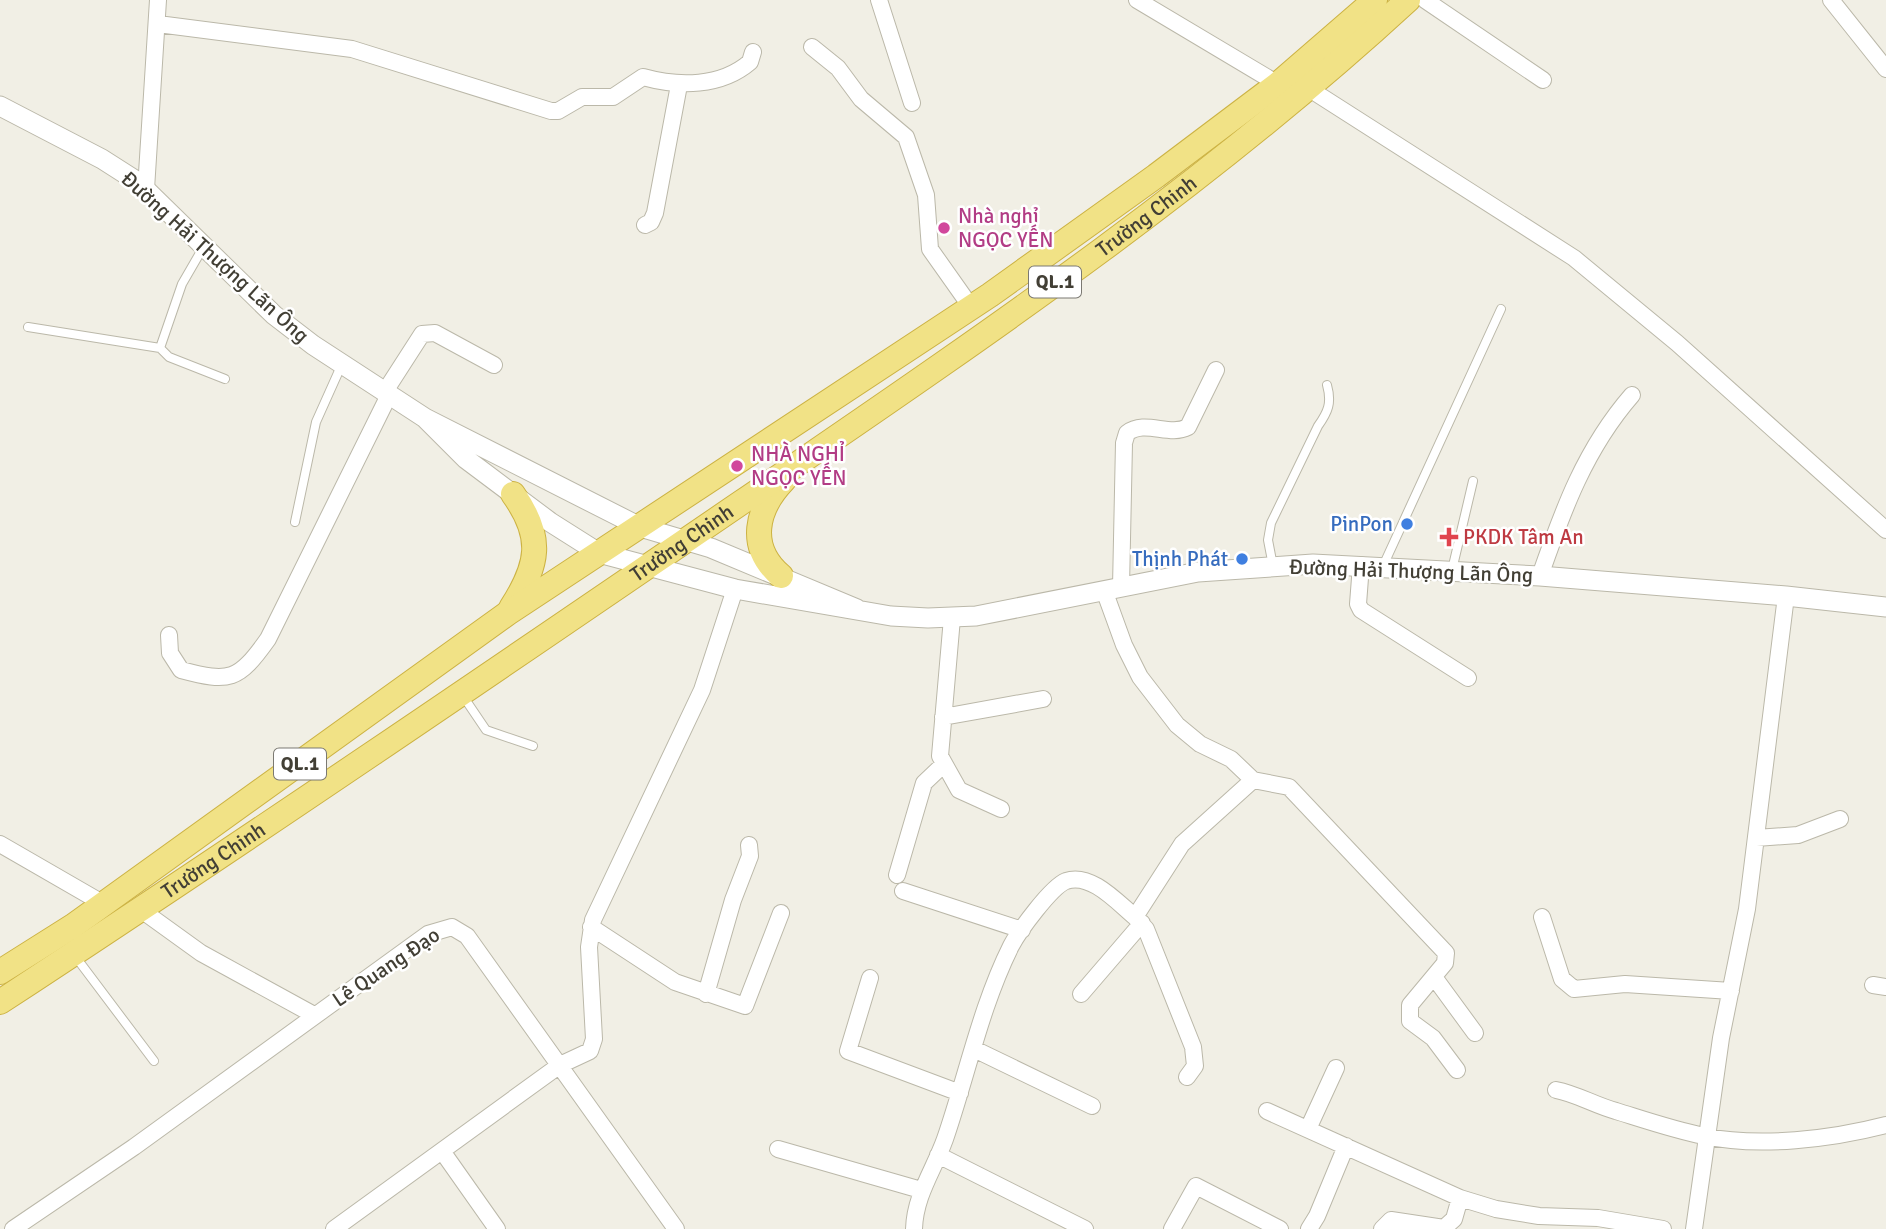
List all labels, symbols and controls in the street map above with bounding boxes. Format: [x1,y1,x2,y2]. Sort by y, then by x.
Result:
street label: Đường Hải Thượng Lãn Ông [116,166,314,348]
street label: Trường Chinh [1091,170,1202,263]
place label: Nhà nghỉ NGỌC YẾN [958,203,1054,253]
marker: Nhà nghỉ NGỌC YẾN [936,220,952,236]
road number: QL.1 [1029,266,1081,298]
place label: NHÀ NGHỈ NGỌC YẾN [751,440,847,491]
marker: NHÀ NGHỈ NGỌC YẾN [729,458,745,474]
street label: Trường Chinh [625,499,739,587]
place label: PinPon [1330,511,1393,537]
marker: PinPon [1399,516,1415,532]
place label: PKDK Tâm An [1463,524,1584,550]
marker: PKDK Tâm An [1441,529,1457,545]
place label: Thịnh Phát [1132,546,1228,572]
marker: Thịnh Phát [1234,551,1250,567]
street label: Đường Hải Thượng Lãn Ông [1289,554,1533,588]
road number: QL.1 [274,748,326,779]
street label: Trường Chinh [156,816,270,905]
street label: Lê Quang Đạo [327,922,445,1012]

